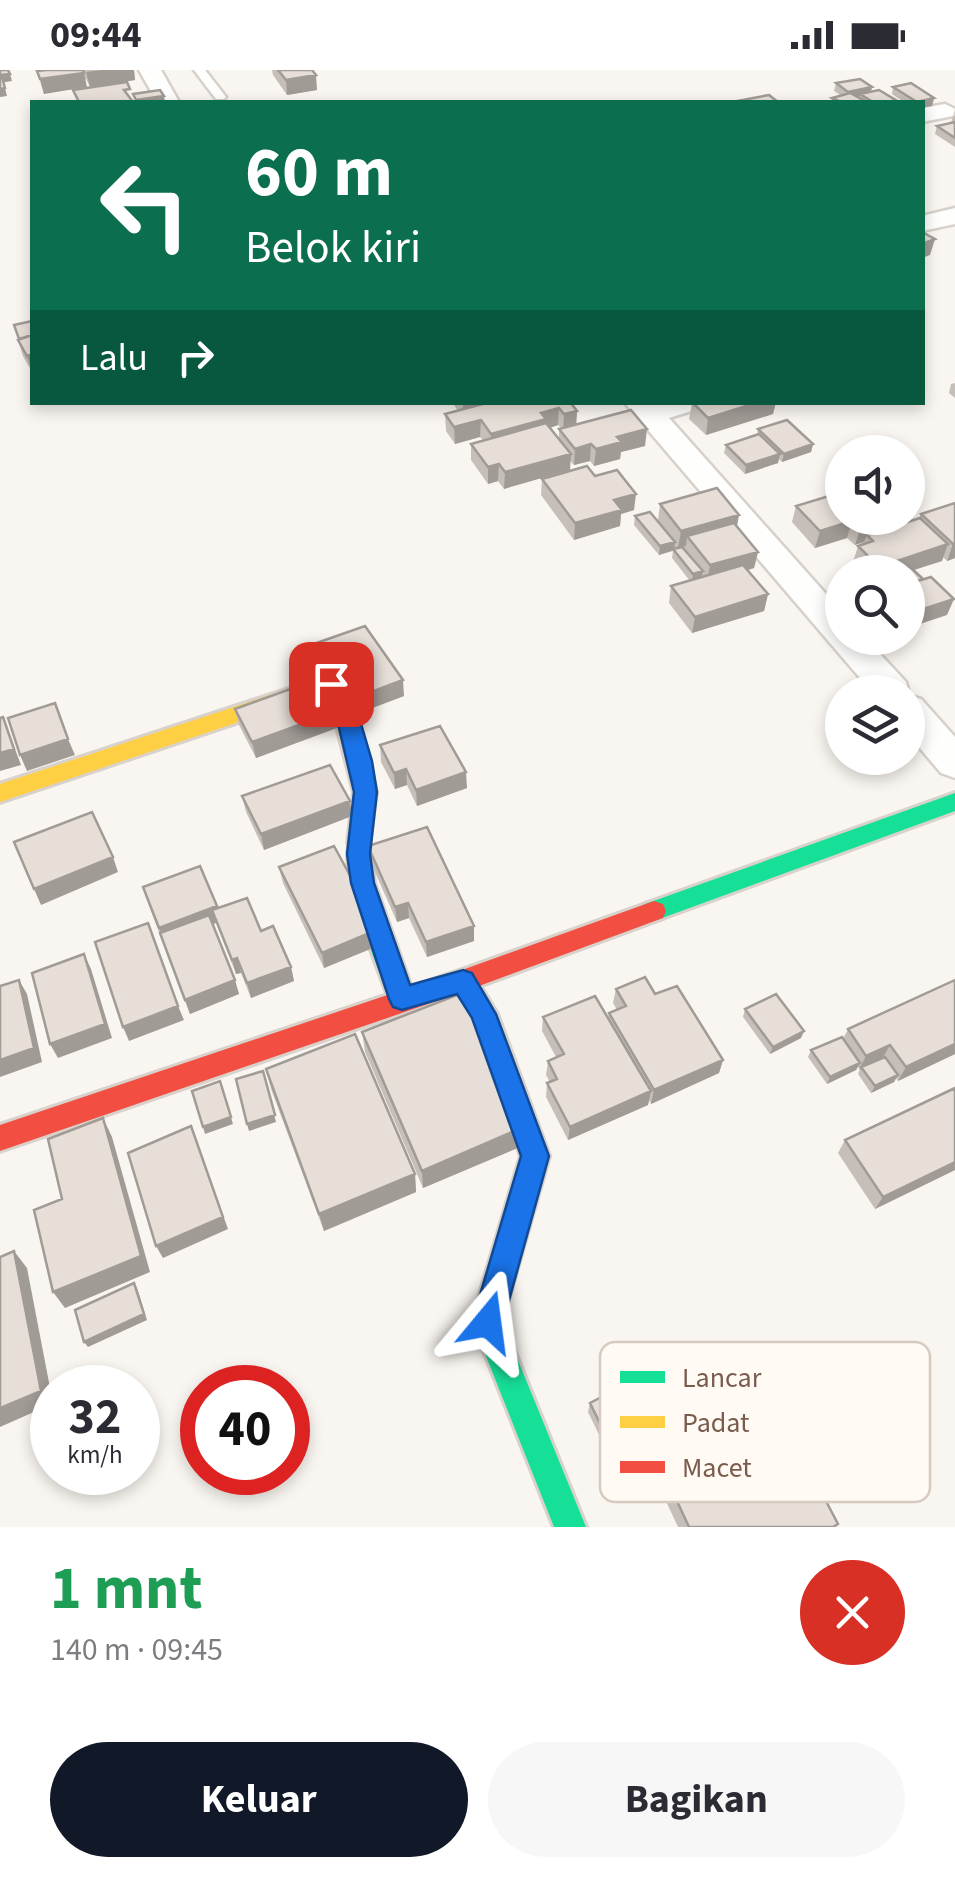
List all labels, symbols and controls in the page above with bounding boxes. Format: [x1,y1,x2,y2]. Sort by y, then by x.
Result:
text: 09:44 [50,8,142,62]
text: 60 m [245,123,393,223]
icon: left [80,140,210,270]
text: Belok kiri [245,216,421,280]
icon: right [168,330,223,385]
text: Lalu [80,331,148,385]
map controls [825,435,925,775]
button: sound [825,435,925,535]
button: search [825,555,925,655]
pin [289,642,374,727]
icon: arrive [304,657,359,712]
button: layers [825,675,925,775]
position arrow [436,1270,540,1374]
legend [600,1342,930,1502]
text: Lancar [682,1358,762,1398]
speed limit sign: 40 [180,1365,310,1495]
text: 32 [69,1382,121,1453]
text: Padat [682,1403,750,1443]
text: km/h [67,1437,123,1473]
text: Macet [682,1448,752,1488]
text: 1 mnt [50,1547,202,1632]
button: close [800,1560,905,1665]
text: 140 m · 09:45 [50,1627,223,1673]
button: Keluar [50,1742,468,1857]
button: Bagikan [488,1742,905,1857]

